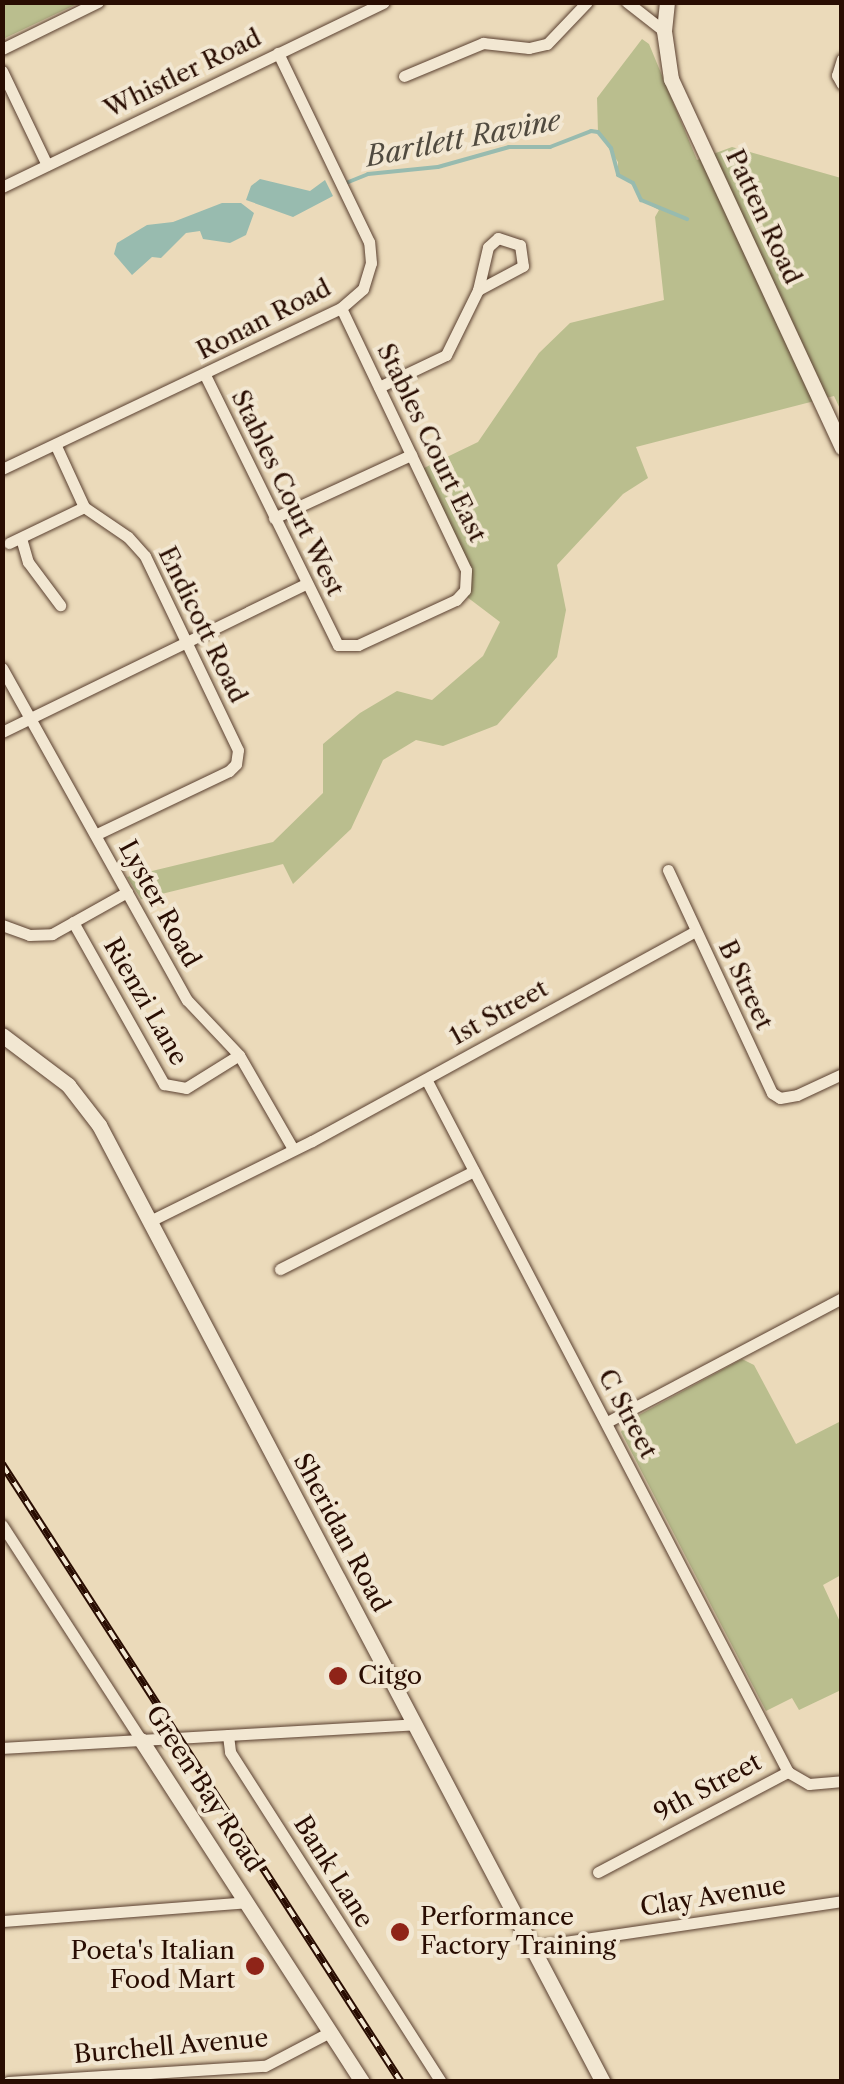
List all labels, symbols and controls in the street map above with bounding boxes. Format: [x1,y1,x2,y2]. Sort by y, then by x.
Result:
street label: Whistler Road [99,23,267,125]
water label: Bartlett Ravine [363,103,563,173]
street label: Patten Road [719,145,807,289]
street label: Ronan Road [192,273,336,367]
street label: Stables Court East [370,339,492,547]
street label: Stables Court West [224,385,350,601]
street label: Endicott Road [151,542,253,708]
street label: Lyster Road [112,835,206,973]
street label: Rienzi Lane [97,933,193,1071]
street label: B Street [711,936,779,1034]
street label: 1st Street [445,974,553,1052]
street label: C Street [591,1364,663,1464]
street label: Sheridan Road [287,1449,395,1617]
place label: Citgo [358,1661,422,1691]
marker: Citgo [327,1665,349,1687]
street label: Green Bay Road [139,1700,269,1878]
street label: 9th Street [649,1747,767,1829]
street label: Bank Lane [287,1810,379,1934]
street label: Clay Avenue [637,1871,789,1923]
place label: Performance Factory Training [420,1903,617,1962]
marker: Performance Factory Training [389,1921,411,1943]
place label: Poeta's Italian Food Mart [71,1937,235,1996]
marker: Poeta's Italian Food Mart [244,1955,266,1977]
street label: Burchell Avenue [72,2024,270,2070]

